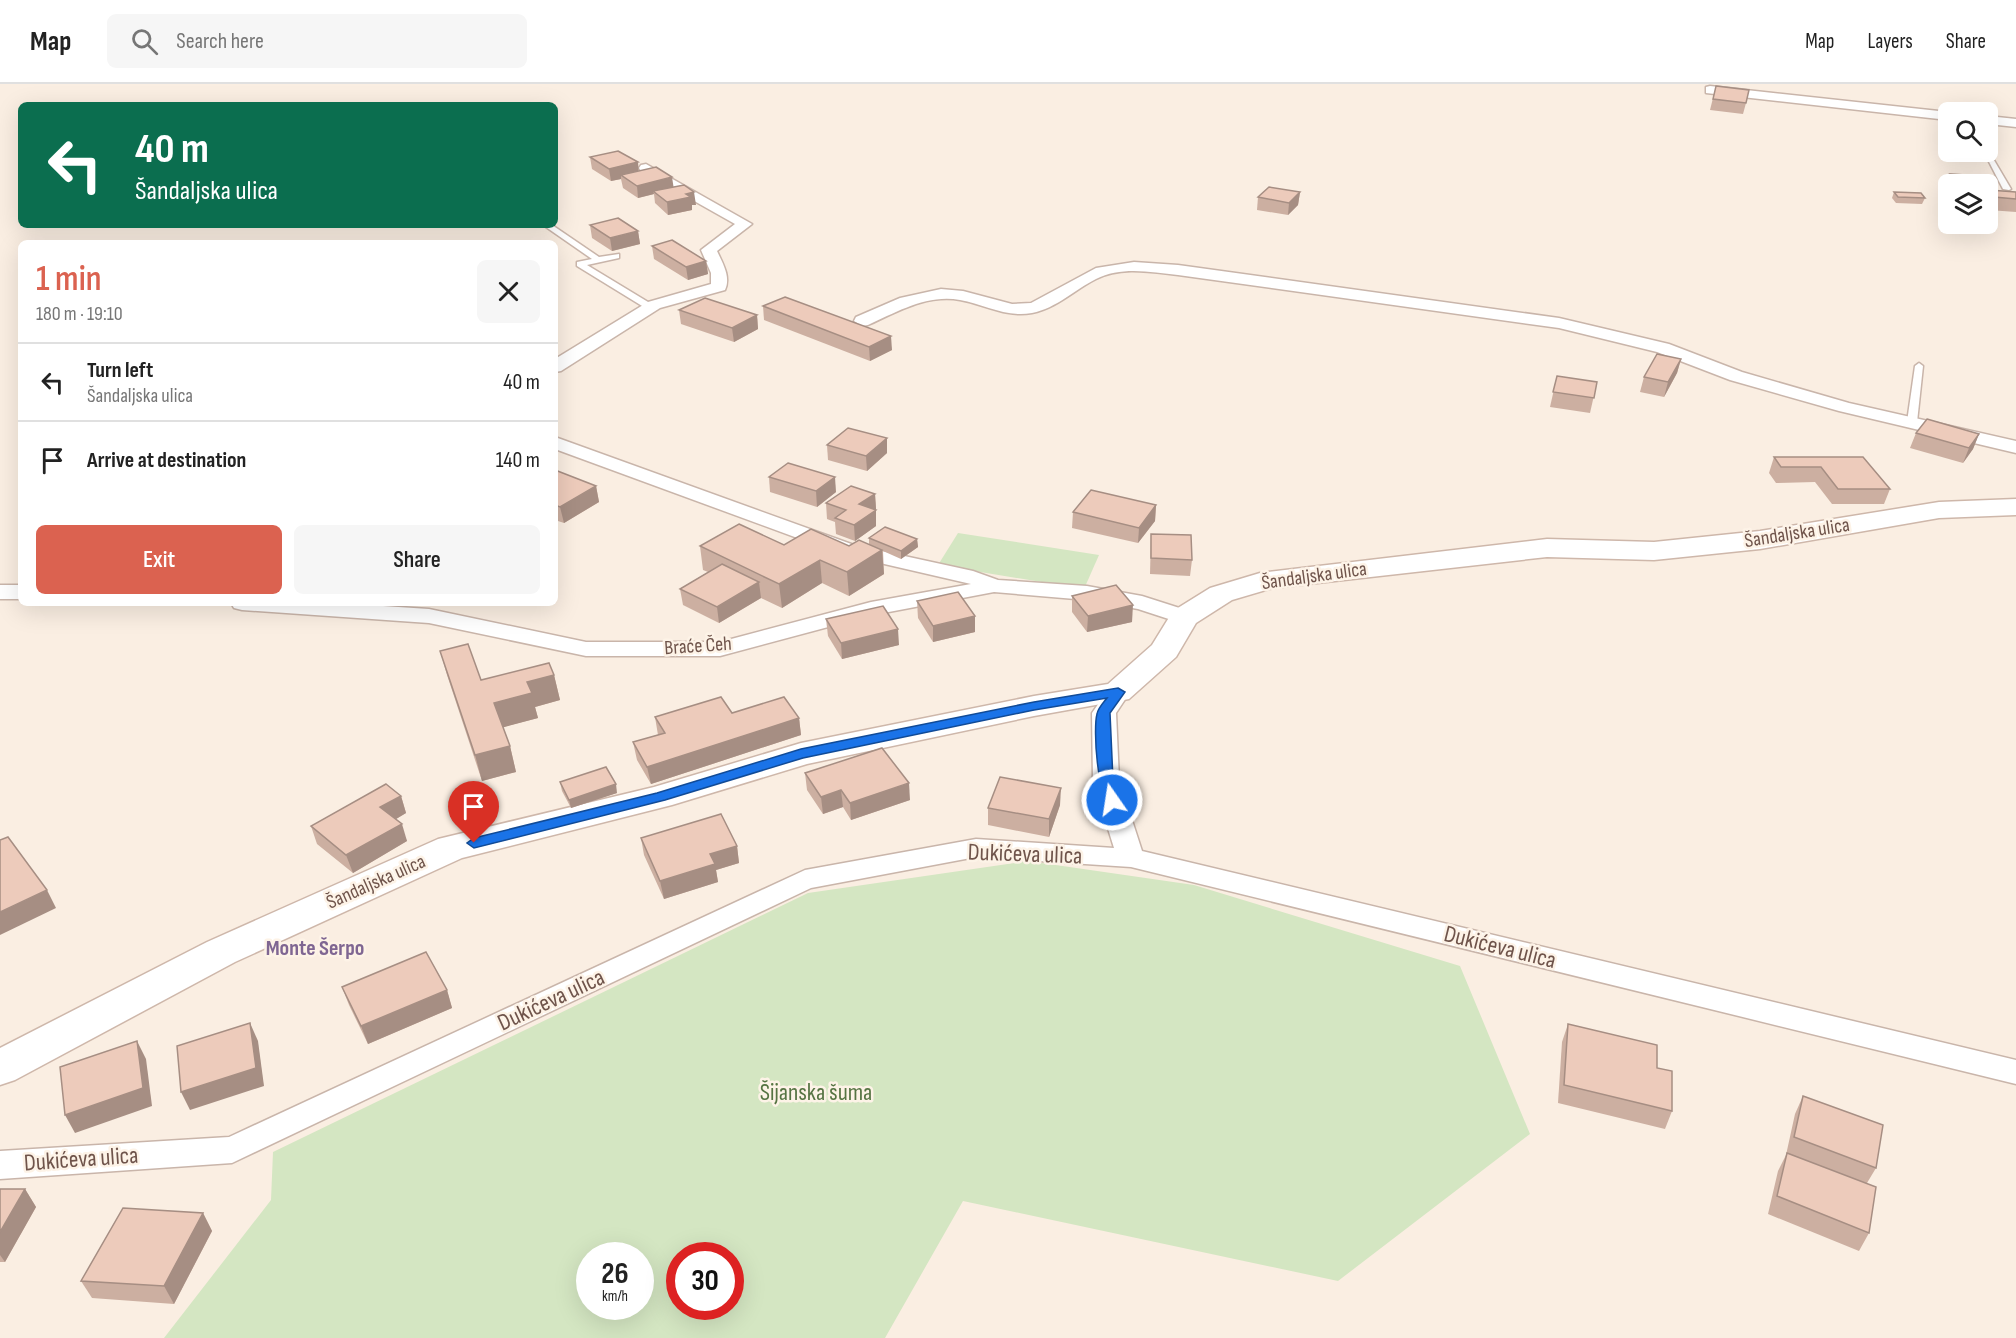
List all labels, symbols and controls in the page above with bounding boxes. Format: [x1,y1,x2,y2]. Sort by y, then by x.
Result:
search box [107,14,527,68]
text: Map [30,25,71,58]
icon: search [128,25,161,58]
text: Search here [176,28,264,55]
text: Map [1805,29,1834,54]
text: Layers [1867,29,1913,54]
text: Share [1946,29,1986,54]
map controls [1938,102,1998,234]
button: search [1938,102,1998,162]
text: 40 m [135,124,209,175]
icon: left [36,126,114,204]
button: layers [1938,174,1998,234]
text: Šandaljska ulica [135,175,278,207]
text: 1 min [36,258,101,301]
button: close [477,260,540,323]
text: 180 m · 19:10 [36,302,123,326]
text: Turn left [87,357,153,384]
icon: left [36,366,69,399]
text: 40 m [503,369,540,396]
text: Šandaljska ulica [87,384,193,408]
icon: arrive [36,444,69,477]
text: Arrive at destination [87,447,246,474]
text: 140 m [496,447,540,474]
street label: Šandaljska ulica [1743,513,1851,553]
button: Exit [36,525,282,594]
button: Share [294,525,540,594]
street label: Šandaljska ulica [1260,557,1368,595]
street label: Braće Čeh [664,632,732,660]
position arrow [1080,768,1144,832]
pin [448,781,499,843]
icon: arrive [457,790,490,823]
street label: Dukićeva ulica [967,838,1083,870]
street label: Šandaljska ulica [323,849,429,915]
street label: Dukićeva ulica [1441,919,1559,975]
district label: Monte Šerpo [266,935,364,962]
street label: Dukićeva ulica [493,963,609,1037]
park label: Šijanska šuma [760,1078,872,1107]
street label: Dukićeva ulica [23,1141,139,1177]
speed limit sign: 30 [666,1242,744,1320]
text: 26 [601,1256,629,1292]
text: km/h [602,1287,628,1306]

